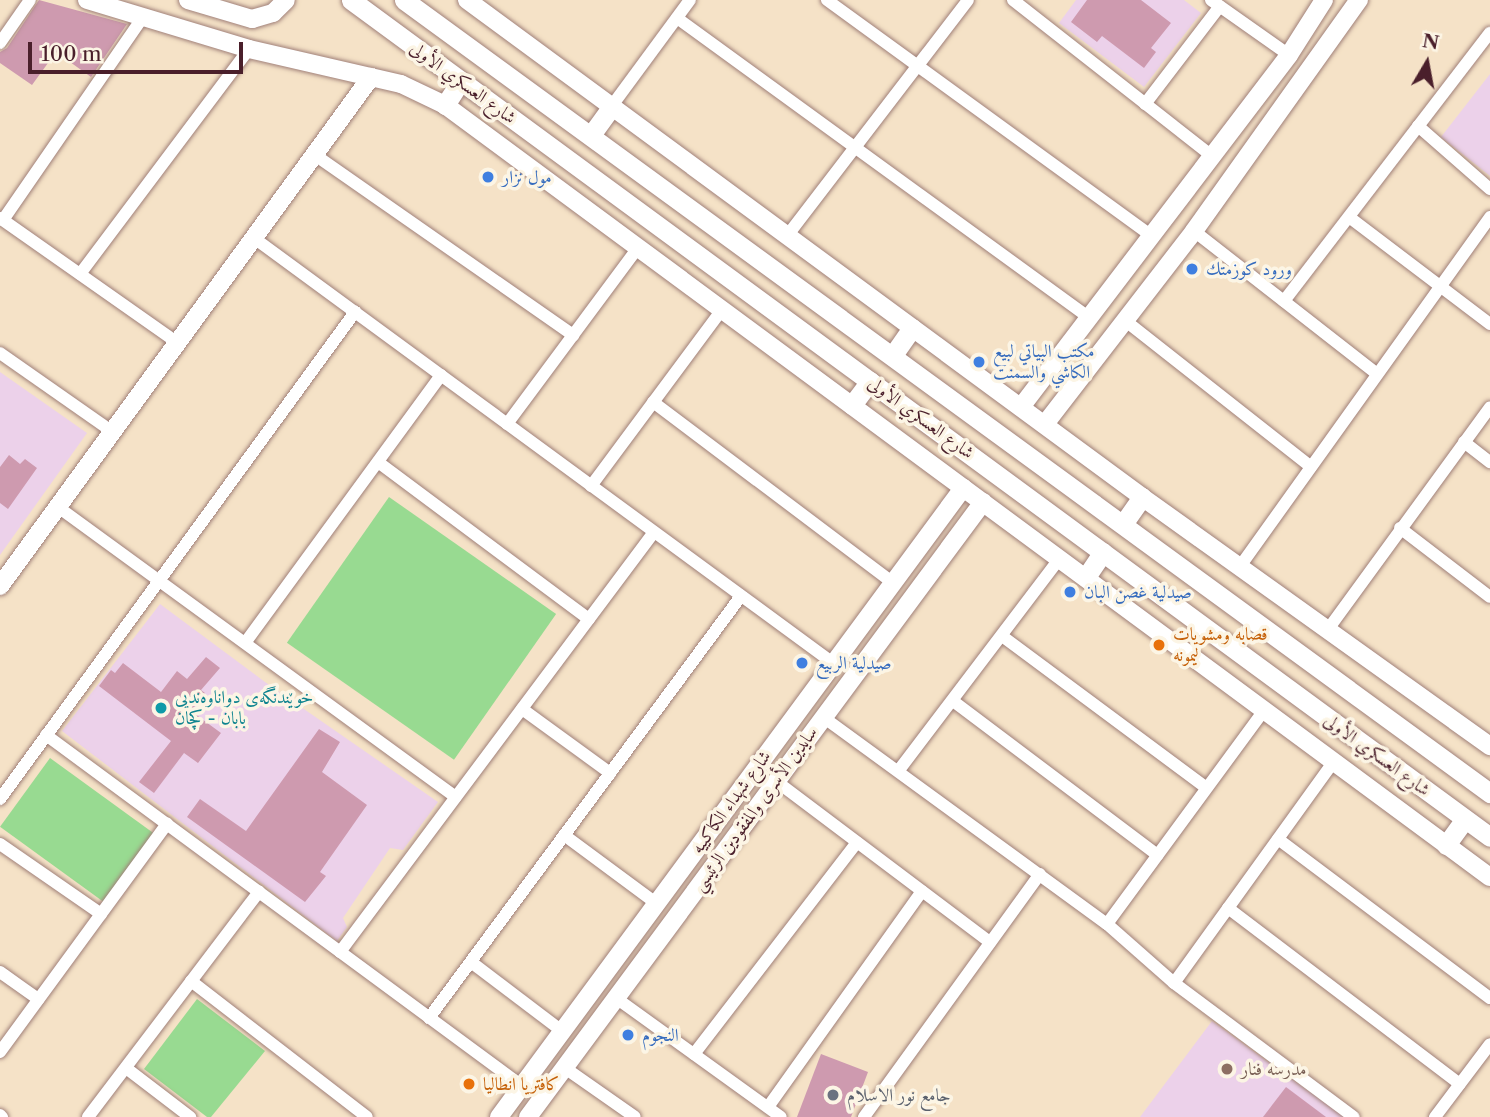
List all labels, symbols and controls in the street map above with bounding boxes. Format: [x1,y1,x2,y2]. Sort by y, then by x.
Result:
scale bar [32,28,247,72]
north arrow [1392,28,1462,98]
text: N [1421,29,1441,55]
street label: شارع العسكري الأولى [406,37,520,129]
text: 100 m [41,41,102,66]
place label: مول نزار [502,166,552,188]
marker: مول نزار [480,169,496,185]
place label: ورود كوزمتك [1206,258,1292,280]
marker: ورود كوزمتك [1184,261,1200,277]
place label: مكتب البياتي لبيع الكاشي والسمنت [993,341,1094,384]
marker: مكتب البياتي لبيع الكاشي والسمنت [971,354,987,370]
street label: شارع العسكري الأولى [864,372,978,464]
place label: صيدلية غصن البان [1084,581,1192,603]
marker: صيدلية غصن البان [1062,584,1078,600]
place label: قصابه ومشويات ليمونه [1173,624,1268,666]
marker: قصابه ومشويات ليمونه [1151,637,1167,653]
place label: صيدلية الربيع [816,652,891,674]
marker: صيدلية الربيع [794,655,810,671]
place label: خوێندنگەی دواناوەندیی بابان - کچان [175,687,313,730]
marker: خوێندنگەی دواناوەندیی بابان - کچان [153,700,169,716]
street label: شارع العسكري الأولى [1320,709,1434,801]
street label: سايدين الأسرى والمفقودين الرئيسي [688,722,822,896]
street label: شارع شهداء الكاكييه [686,746,776,858]
place label: النجوم [642,1024,679,1046]
marker: النجوم [620,1027,636,1043]
place label: مدرسه فنار [1241,1058,1307,1080]
marker: مدرسه فنار [1219,1061,1235,1077]
place label: كافتريا انطاليا [483,1073,560,1095]
marker: كافتريا انطاليا [461,1076,477,1092]
place label: جامع نور الاسلام [847,1084,951,1106]
marker: جامع نور الاسلام [825,1087,841,1103]

